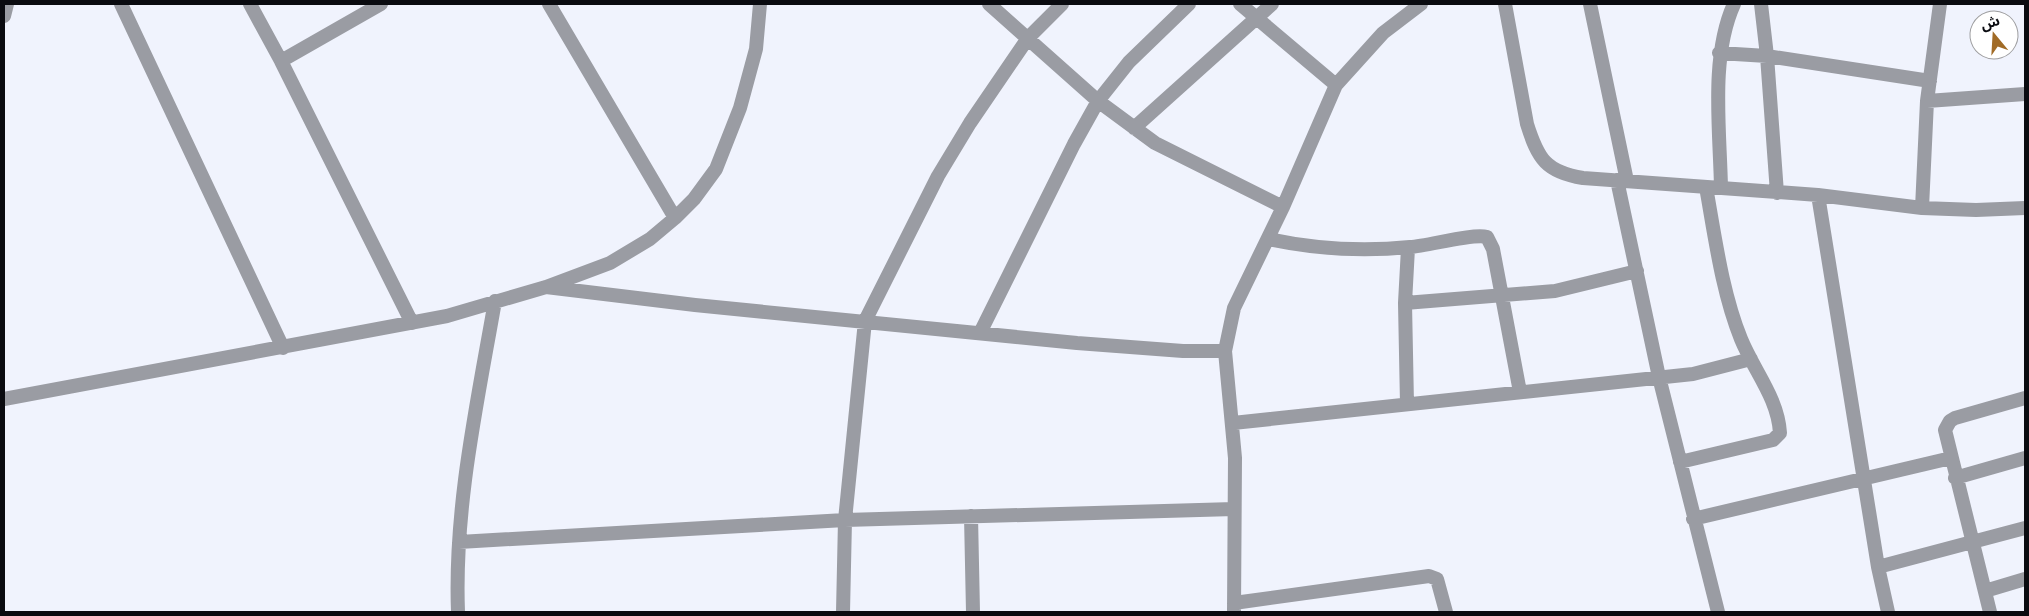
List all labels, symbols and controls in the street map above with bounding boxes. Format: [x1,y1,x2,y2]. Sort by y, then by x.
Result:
north arrow [1969,10,2019,60]
text: ش [1979,13,2002,35]

